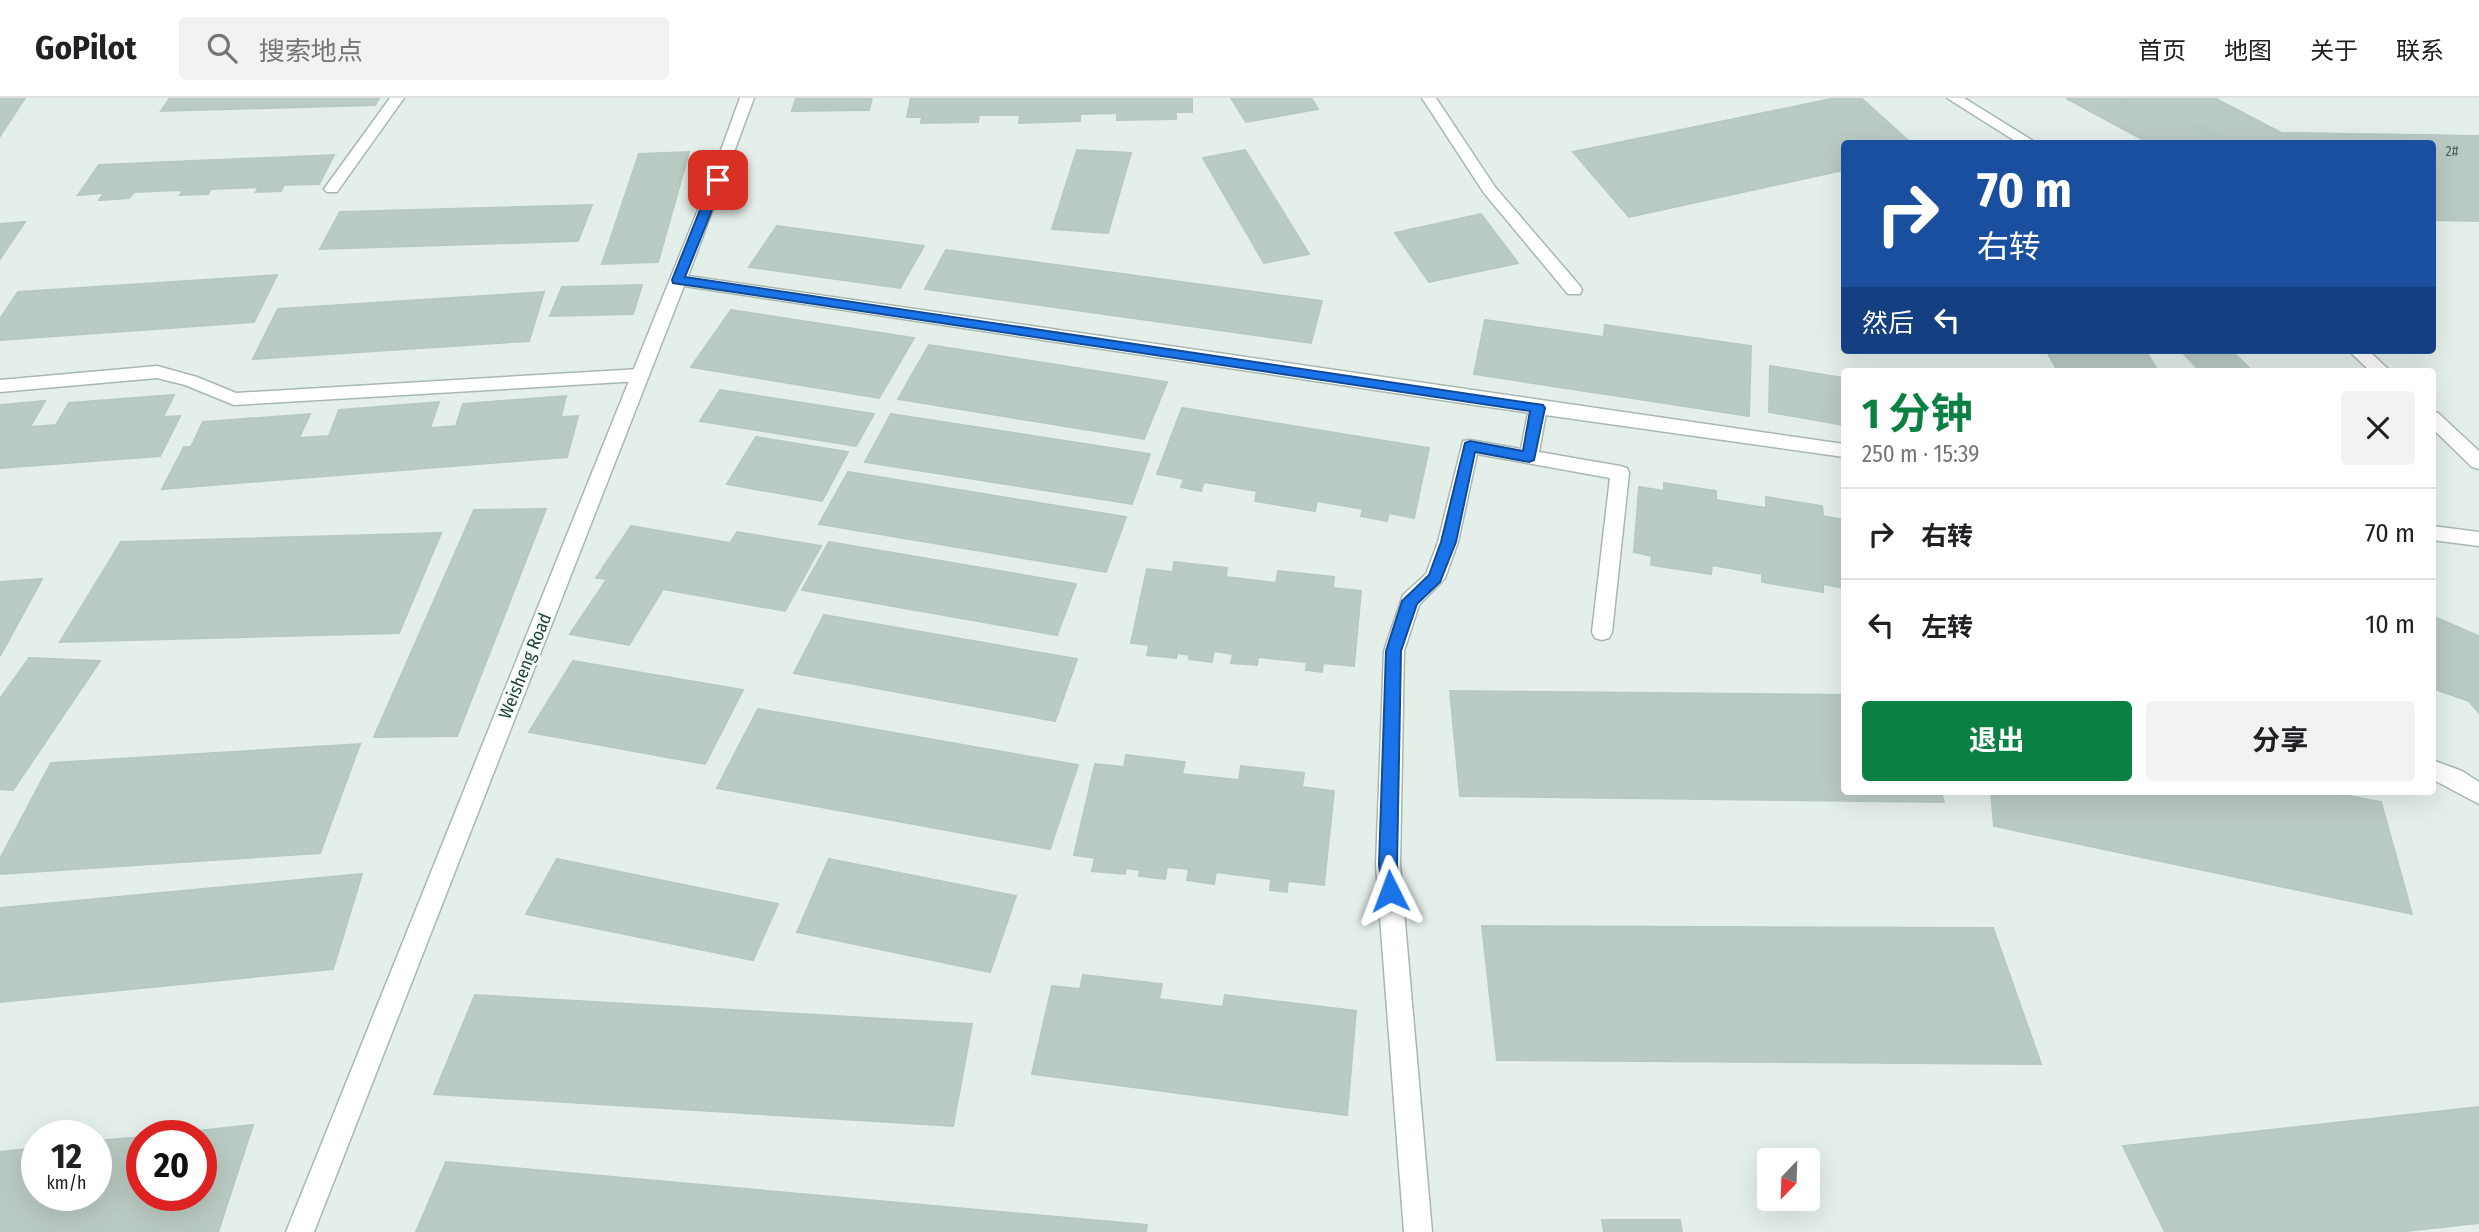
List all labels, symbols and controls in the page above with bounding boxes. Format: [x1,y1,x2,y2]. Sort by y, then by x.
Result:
search box [179,17,669,80]
text: GoPilot [35,28,137,68]
icon: search [203,29,241,67]
text: 搜索地点 [259,36,363,67]
text: 首页 [2138,37,2186,65]
text: 地图 [2224,37,2272,65]
text: 关于 [2310,37,2358,65]
text: 联系 [2396,37,2444,65]
house number: 2# [2446,143,2459,160]
pin [688,150,748,210]
icon: arrive [699,161,737,199]
text: 70 m [1977,161,2072,220]
icon: right [1862,168,1953,259]
text: 右转 [1977,228,2041,266]
icon: left [1928,301,1966,339]
text: 然后 [1862,308,1914,339]
text: 1 分钟 [1862,389,1973,439]
button: close [2341,391,2415,465]
text: 250 m · 15:39 [1862,440,1979,468]
icon: right [1862,515,1900,553]
text: 70 m [2365,518,2415,549]
text: 右转 [1921,521,1973,552]
icon: left [1862,606,1900,644]
text: 10 m [2365,609,2415,640]
street label: Weisheng Road [494,610,556,722]
text: 左转 [1921,612,1973,643]
button: 退出 [1862,701,2132,781]
button: 分享 [2146,701,2415,781]
position arrow [1353,854,1427,928]
speed limit sign: 20 [126,1120,217,1211]
text: 12 [51,1135,82,1177]
north arrow [1757,1148,1820,1211]
map controls [1757,1148,1820,1211]
text: km/h [46,1172,87,1194]

